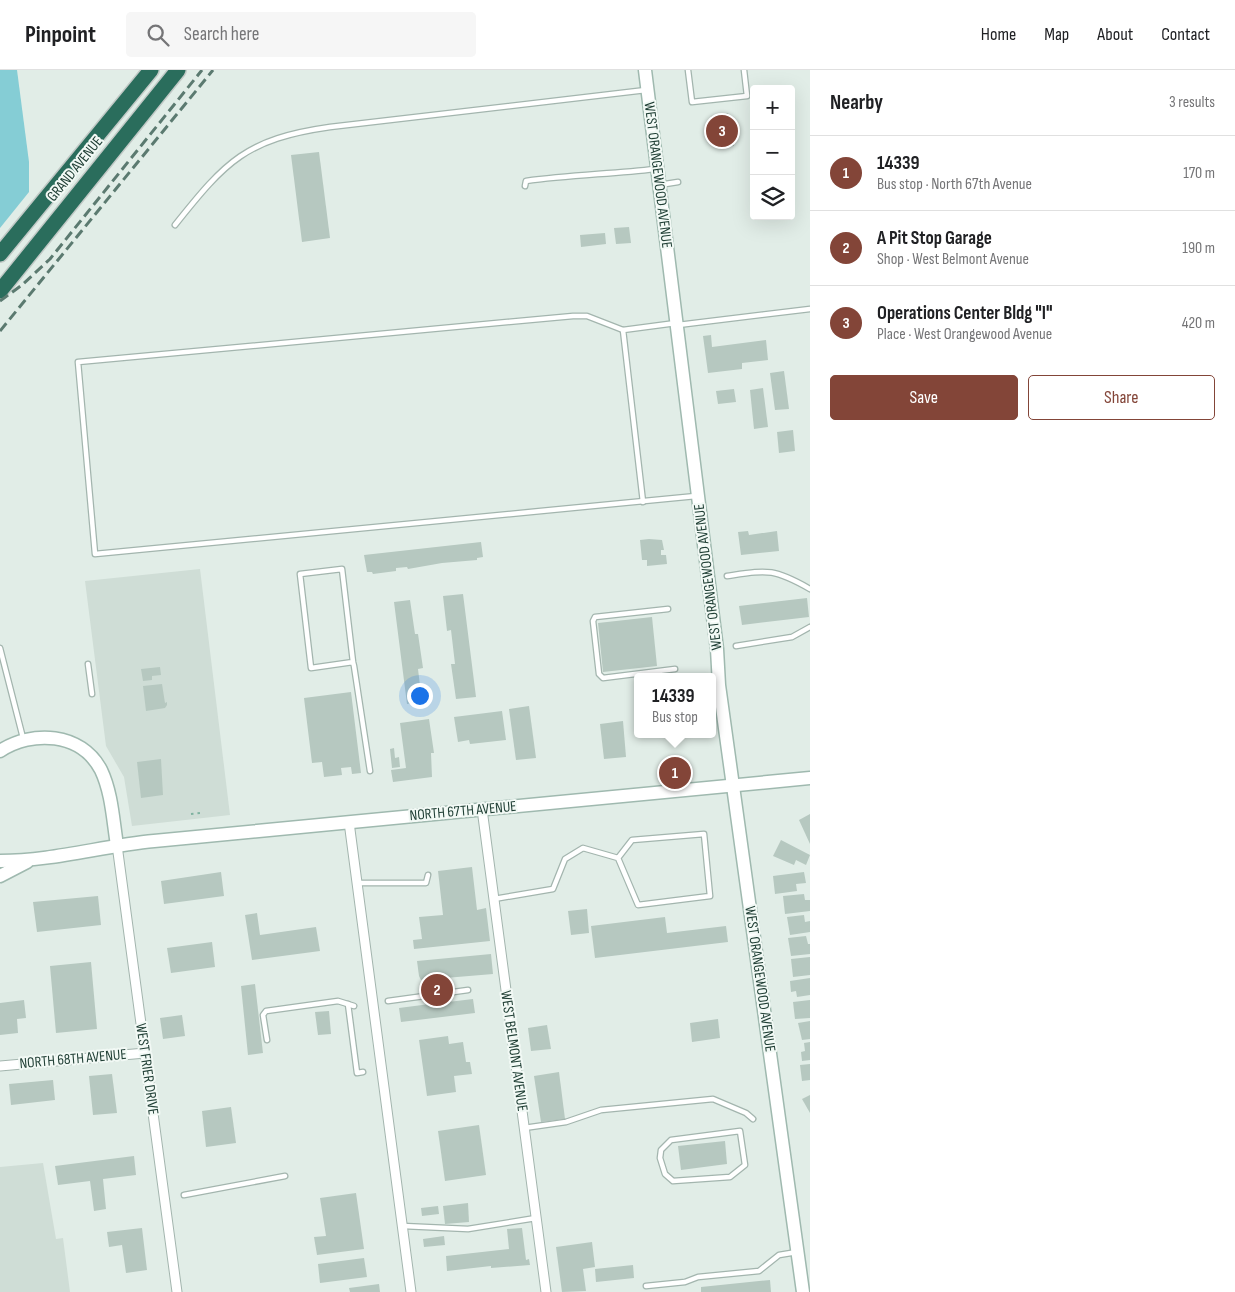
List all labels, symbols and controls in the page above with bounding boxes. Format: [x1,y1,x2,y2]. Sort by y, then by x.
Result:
search box [126,12,476,57]
text: Pinpoint [25,20,96,49]
icon: search [144,21,172,49]
text: Search here [184,23,259,46]
text: Home [981,24,1016,45]
text: Map [1044,24,1069,45]
text: About [1097,24,1133,45]
text: Contact [1161,24,1210,45]
map controls [750,85,795,220]
button: + [750,85,795,130]
text: Nearby [830,90,883,115]
text: 3 results [1169,93,1215,112]
street label: WEST ORANGEWOOD AVENUE [640,101,676,249]
pin: 3 [706,112,738,150]
button: − [750,130,795,175]
street label: GRAND AVENUE [43,133,107,205]
text: 14339 [877,152,920,175]
text: 1 [843,164,849,183]
text: 170 m [1183,164,1215,183]
button: layers [750,175,795,220]
text: Bus stop · North 67th Avenue [877,175,1032,194]
text: A Pit Stop Garage [877,227,992,250]
text: 2 [842,239,850,258]
text: 190 m [1182,239,1215,258]
text: Shop · West Belmont Avenue [877,250,1029,269]
text: Operations Center Bldg "I" [877,302,1053,325]
text: 3 [842,314,850,333]
text: 420 m [1182,314,1215,333]
text: Place · West Orangewood Avenue [877,325,1052,344]
button: Save [830,375,1018,420]
button: Share [1028,375,1215,420]
street label: WEST ORANGEWOOD AVENUE [690,503,726,651]
popup [634,673,716,738]
your location [407,683,433,709]
text: 14339 [652,685,695,708]
text: Bus stop [652,708,698,727]
pin: 1 [659,754,691,792]
street label: NORTH 67TH AVENUE [409,797,517,825]
street label: WEST ORANGEWOOD AVENUE [740,905,780,1053]
pin: 2 [421,971,453,1009]
street label: WEST BELMONT AVENUE [496,989,532,1113]
street label: WEST FRIER DRIVE [131,1022,163,1116]
street label: NORTH 68TH AVENUE [19,1045,127,1073]

